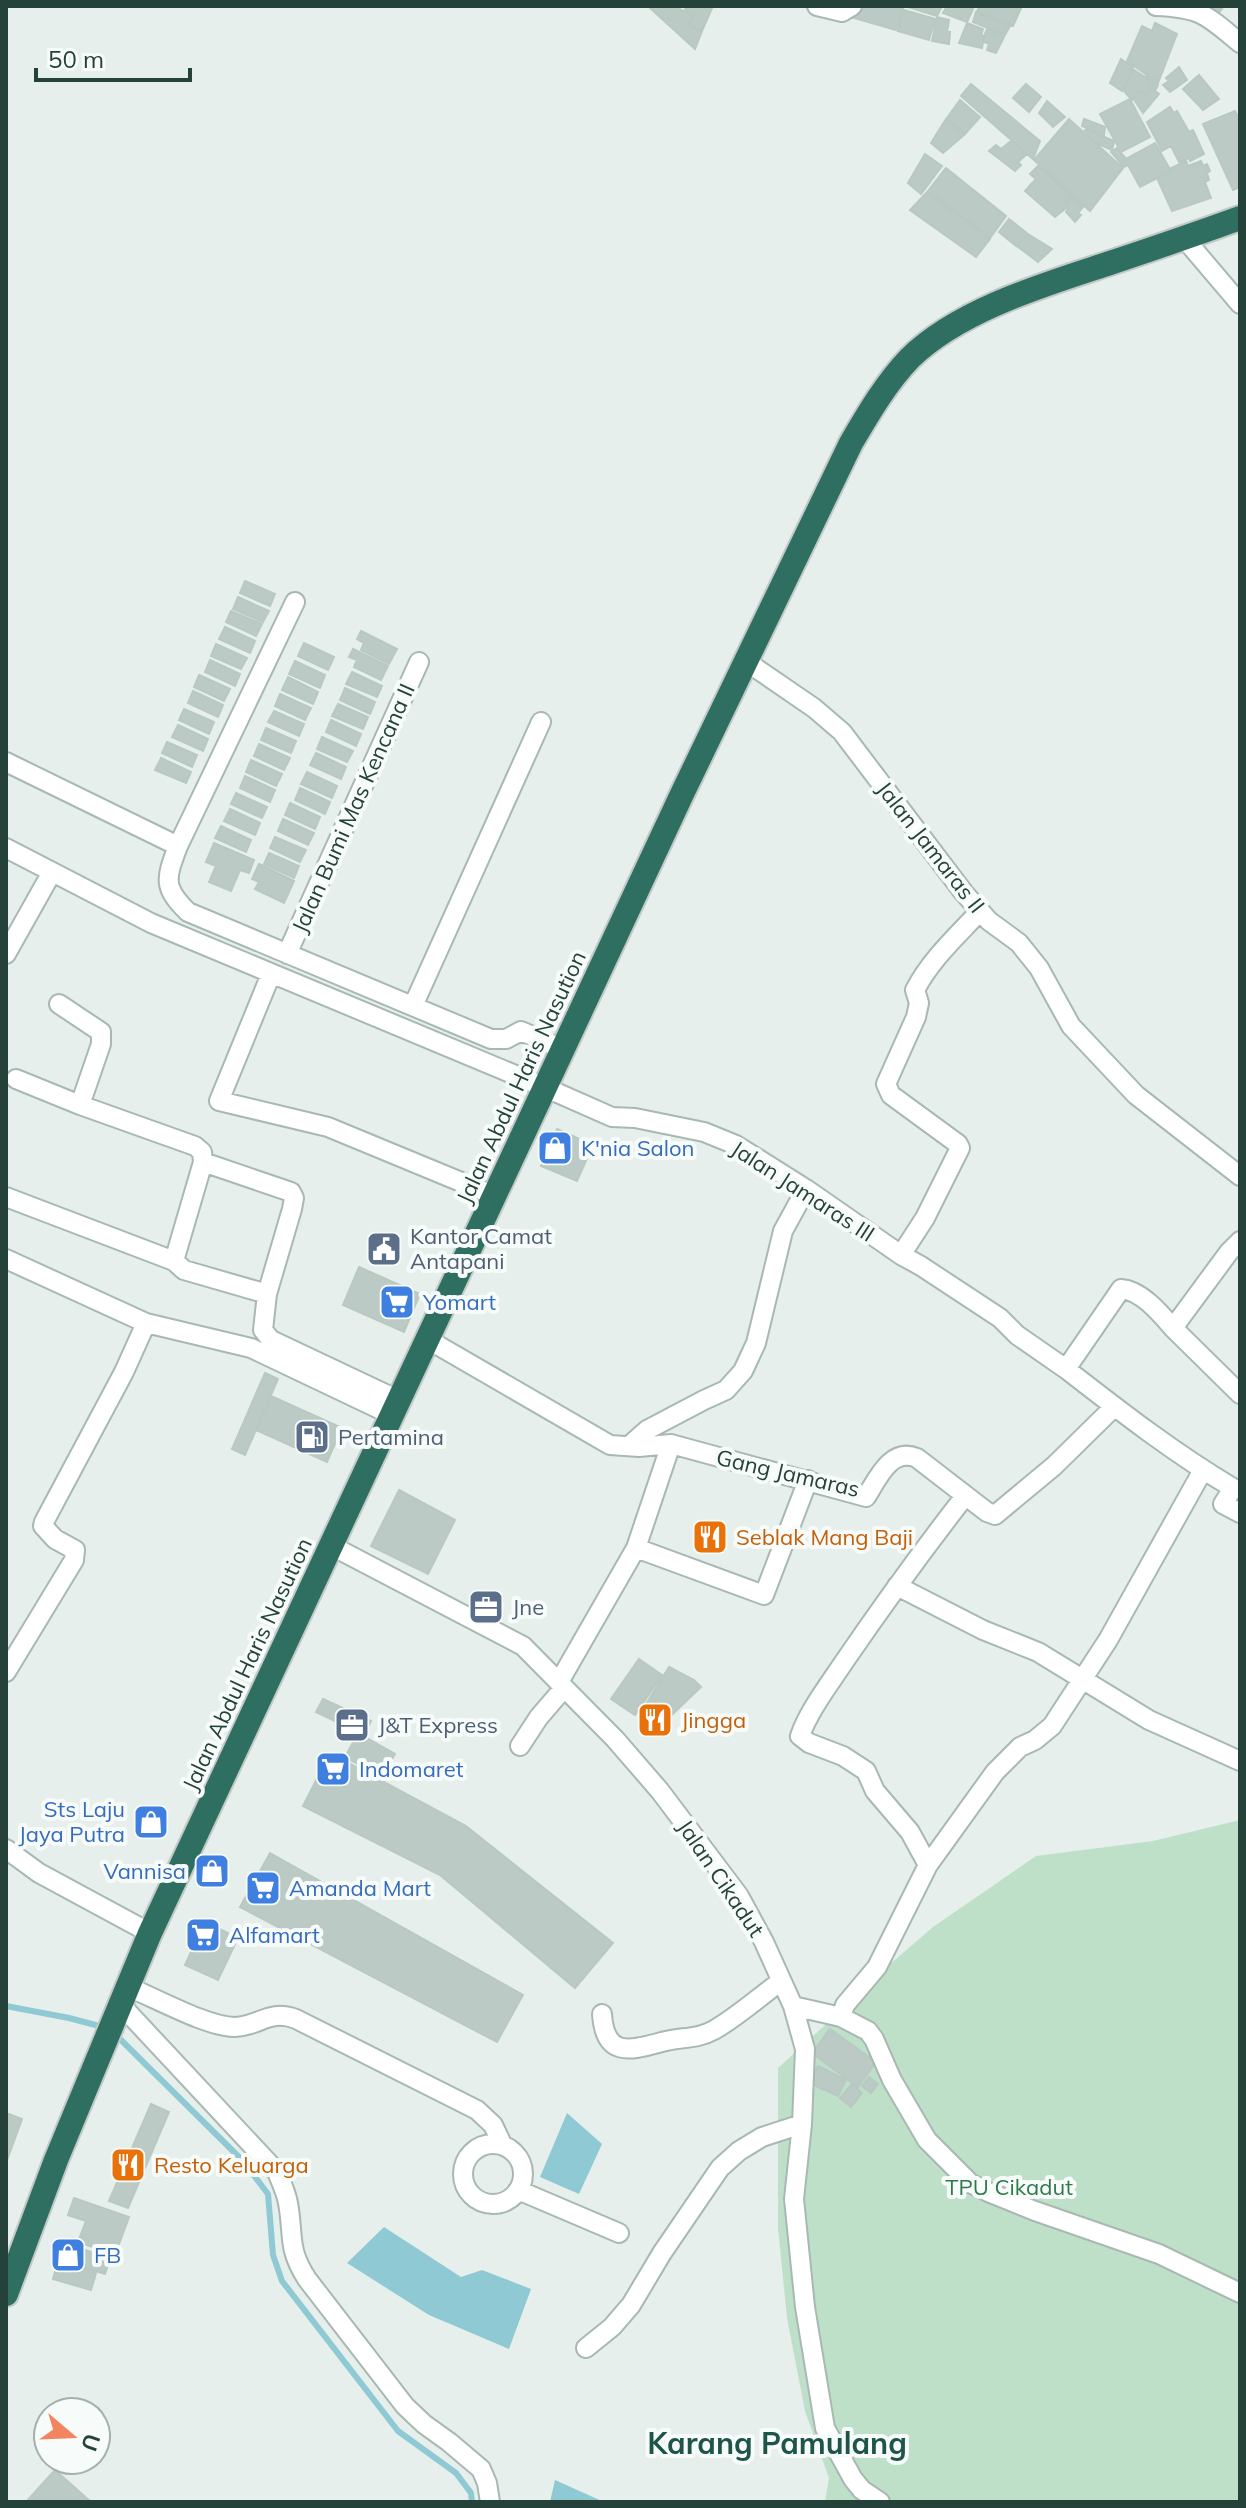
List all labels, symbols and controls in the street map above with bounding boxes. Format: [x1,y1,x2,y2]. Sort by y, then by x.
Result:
scale bar [36,32,190,82]
text: 50 m [48,44,104,74]
street label: Jalan Bumi Mas Kencana II [285,679,421,937]
street label: Jalan Jamaras II [871,775,991,919]
street label: Jalan Abdul Haris Nasution [450,946,592,1208]
shop icon: K'nia Salon [536,1129,574,1167]
place label: K'nia Salon [581,1134,694,1162]
street label: Jalan Jamaras III [726,1134,880,1248]
place label: Kantor Camat Antapani [410,1222,552,1275]
public building icon: Kantor Camat Antapani [365,1230,403,1268]
supermarket icon: Yomart [378,1283,416,1321]
place label: Yomart [422,1288,496,1316]
fuel station icon: Pertamina [293,1418,331,1456]
place label: Pertamina [338,1423,444,1451]
street label: Gang Jamaras [714,1443,862,1503]
restaurant icon: Seblak Mang Baji [691,1518,729,1556]
place label: Seblak Mang Baji [736,1523,913,1551]
street label: Jalan Abdul Haris Nasution [176,1533,318,1795]
office icon: Jne [467,1588,505,1626]
place label: Jne [512,1593,544,1621]
restaurant icon: Jingga [636,1701,674,1739]
office icon: J&T Express [333,1706,371,1744]
place label: Jingga [681,1706,746,1734]
place label: J&T Express [378,1711,498,1739]
supermarket icon: Indomaret [314,1750,352,1788]
place label: Indomaret [359,1755,464,1783]
place label: Sts Laju Jaya Putra [19,1795,125,1848]
shop icon: Sts Laju Jaya Putra [132,1803,170,1841]
street label: Jalan Cikadut [671,1814,771,1942]
shop icon: Vannisa [193,1852,231,1890]
place label: Vannisa [104,1857,186,1885]
supermarket icon: Amanda Mart [244,1869,282,1907]
place label: Amanda Mart [289,1874,431,1902]
supermarket icon: Alfamart [184,1916,222,1954]
place label: Alfamart [229,1921,320,1949]
restaurant icon: Resto Keluarga [109,2146,147,2184]
place label: Resto Keluarga [154,2151,309,2179]
park label: TPU Cikadut [945,2173,1073,2201]
shop icon: FB [49,2236,87,2274]
place label: FB [94,2241,121,2269]
north arrow [32,2396,112,2476]
district label: Karang Pamulang [647,2424,907,2462]
text: U [75,2430,107,2455]

